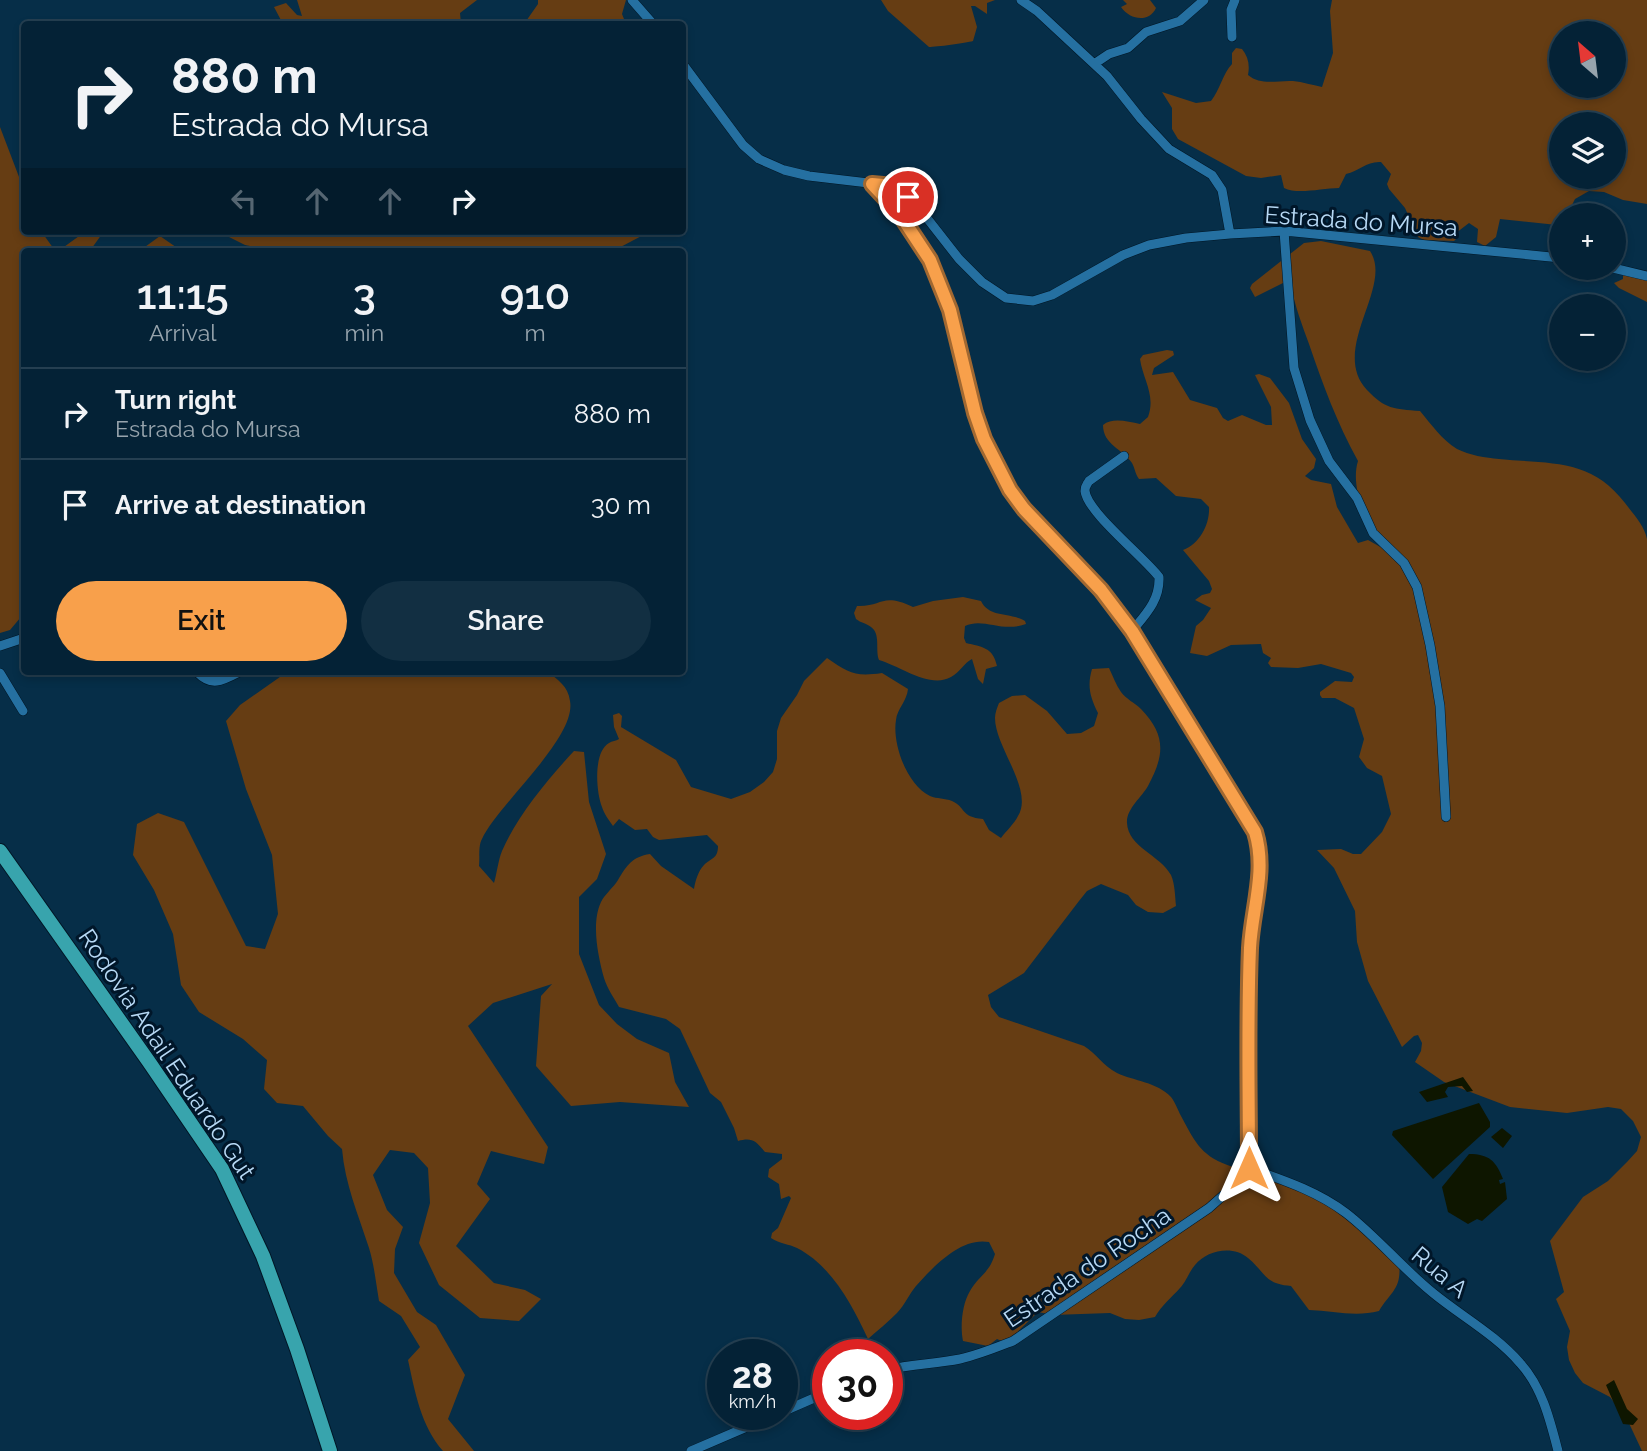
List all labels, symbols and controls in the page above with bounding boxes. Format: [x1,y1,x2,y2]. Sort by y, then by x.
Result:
north arrow [1549,21,1626,98]
map controls [1549,21,1626,371]
text: 880 m [171,47,318,104]
icon: right [56,49,147,140]
text: Estrada do Mursa [171,106,429,143]
button: layers [1549,112,1626,189]
pin [878,167,938,227]
icon: arrive [889,178,927,216]
icon: left [225,182,263,220]
icon: ahead [298,182,336,220]
icon: ahead [371,182,409,220]
icon: right [444,182,482,220]
street label: Estrada do Mursa [1263,200,1459,242]
button: + [1549,203,1626,280]
text: 11:15 [137,270,229,319]
text: 3 [353,270,376,319]
text: 910 [500,270,570,319]
button: − [1549,294,1626,371]
text: Arrival [149,319,216,346]
text: min [344,319,384,346]
text: m [524,319,546,346]
text: Turn right [115,385,236,415]
icon: right [56,395,94,433]
text: 880 m [574,399,651,429]
text: Estrada do Mursa [115,415,300,442]
icon: arrive [56,486,94,524]
text: Arrive at destination [115,490,366,520]
text: 30 m [591,490,651,520]
button: Exit [56,581,347,661]
button: Share [361,581,651,661]
street label: Rodovia Adail Eduardo Gut [72,923,262,1185]
position arrow [1212,1131,1286,1205]
street label: Estrada do Rocha [998,1200,1176,1334]
street label: Rua A [1406,1240,1474,1304]
speed limit sign: 30 [812,1339,903,1430]
text: 28 [732,1355,773,1396]
text: km/h [729,1391,776,1412]

